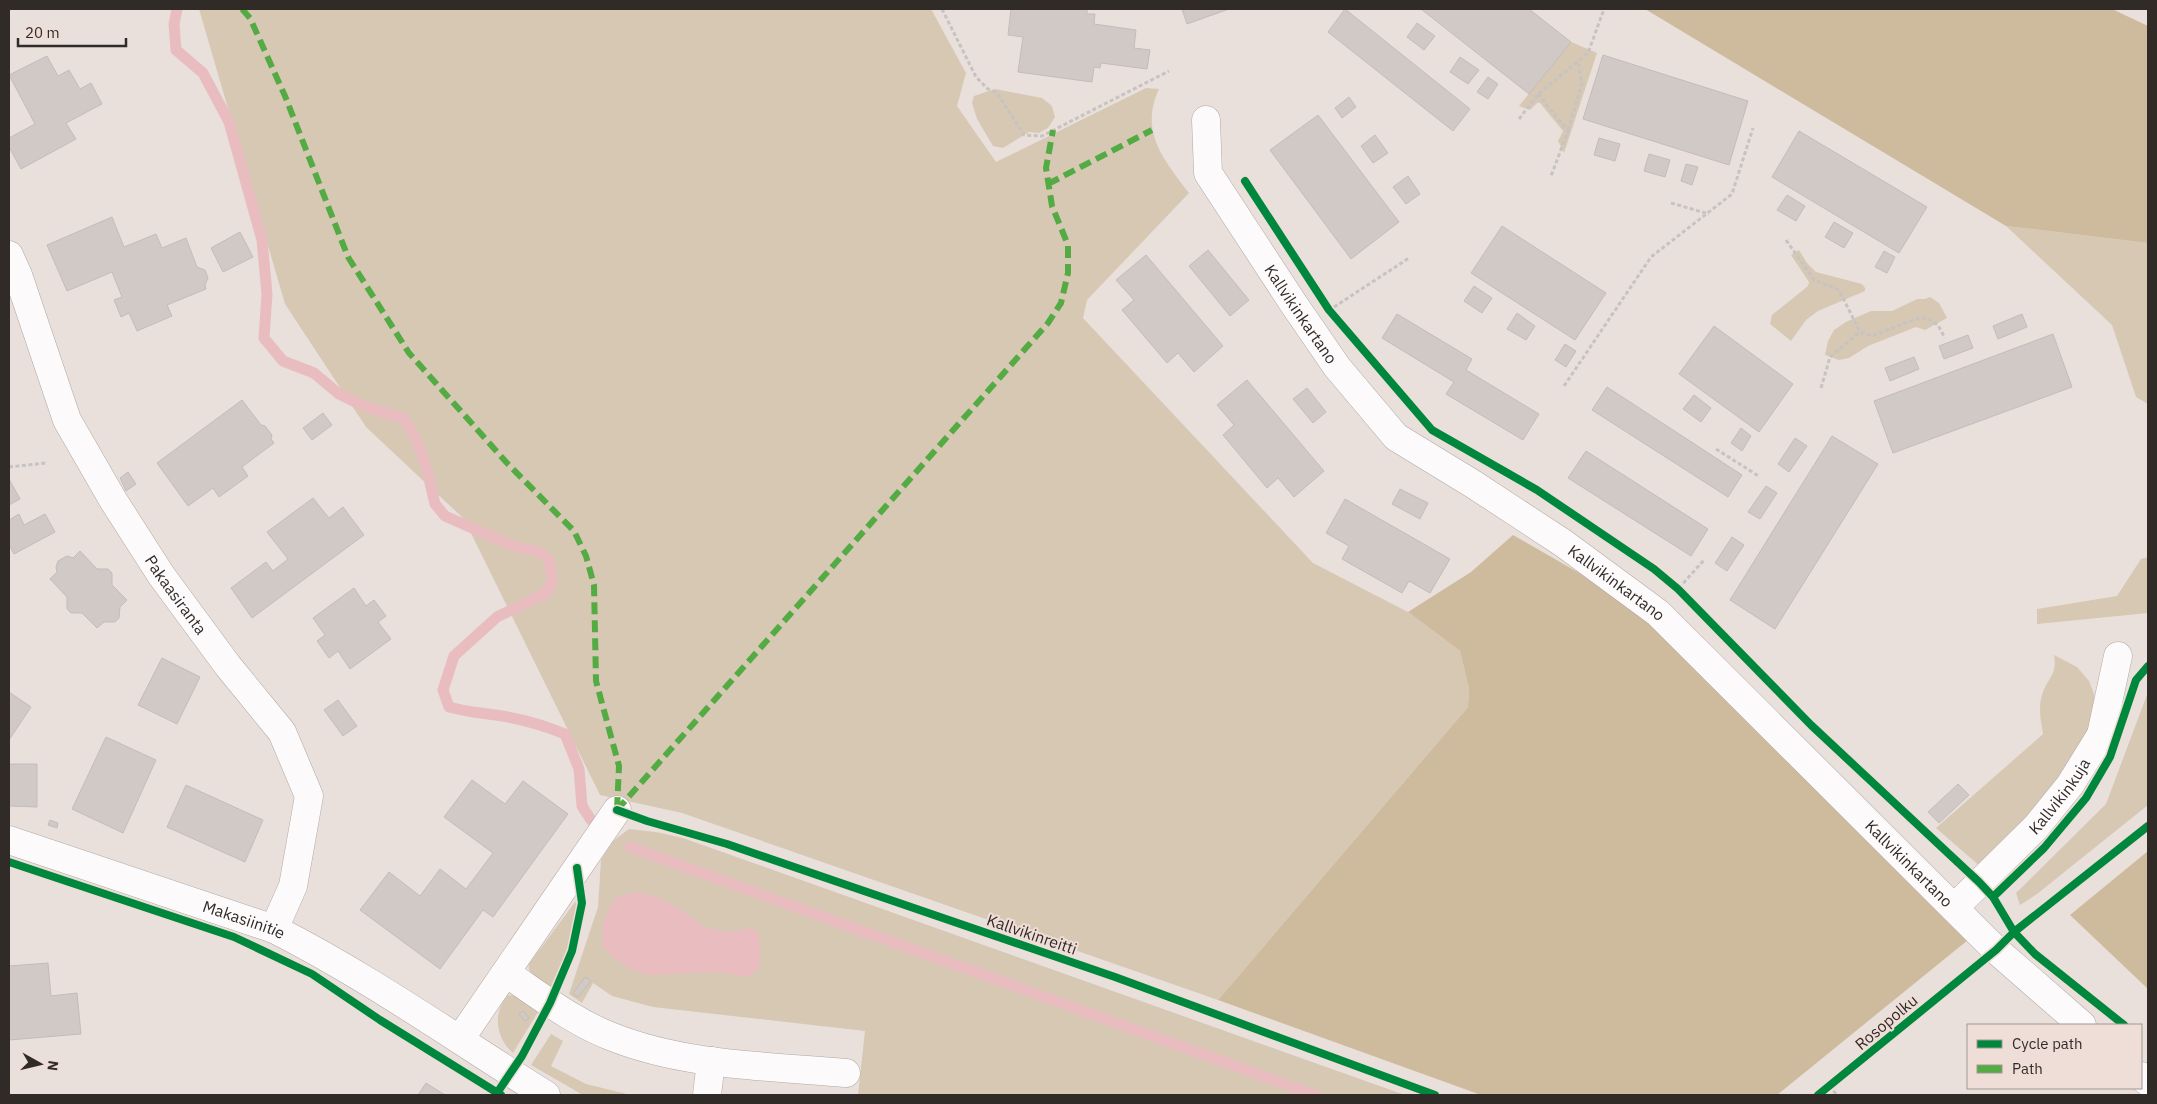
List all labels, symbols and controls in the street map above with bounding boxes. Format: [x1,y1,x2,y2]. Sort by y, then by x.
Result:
scale bar [18,15,125,47]
text: 20 m [25,23,60,42]
street label: Kallvikinkartano [1261,261,1342,368]
street label: Kallvikinkartano [1564,540,1670,625]
street label: Pakaasiranta [141,551,212,639]
street label: Kallvikinkuja [2024,754,2094,839]
street label: Kallvikinkartano [1861,816,1957,911]
street label: Makasiinitie [200,896,289,943]
street label: Kallvikinreitti [984,909,1080,959]
street label: Rosopolku [1851,990,1921,1054]
legend [1967,1024,2142,1089]
text: Cycle path [2012,1034,2083,1053]
north arrow [15,1039,65,1089]
text: Path [2012,1059,2043,1078]
text: N [43,1060,62,1072]

